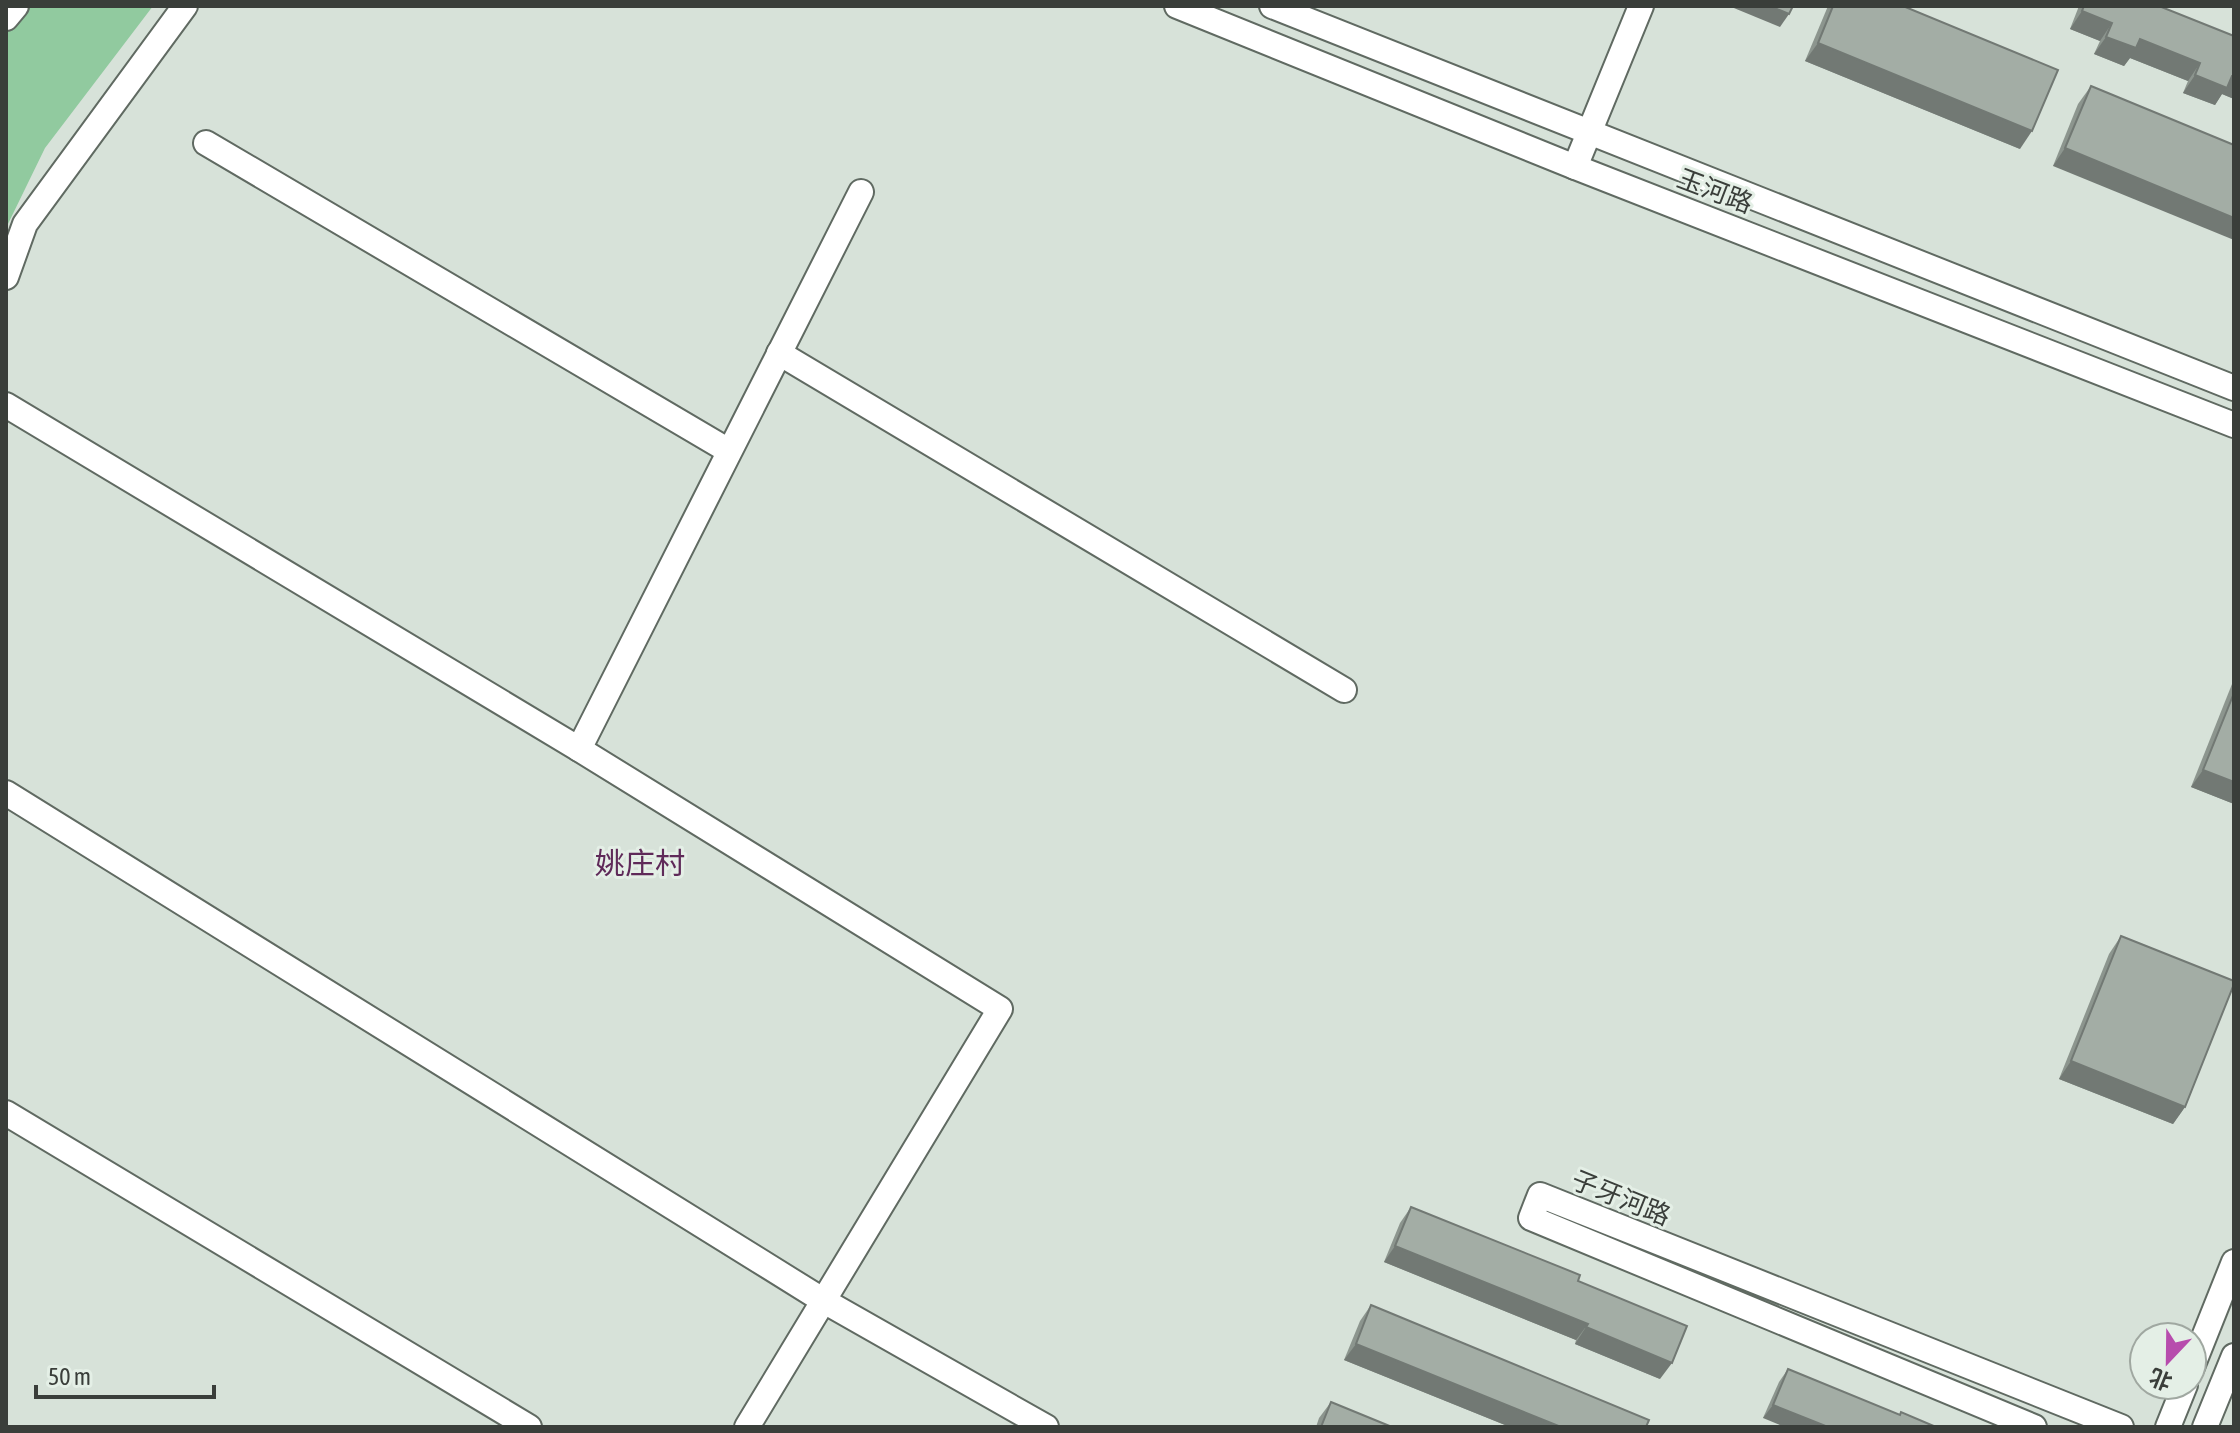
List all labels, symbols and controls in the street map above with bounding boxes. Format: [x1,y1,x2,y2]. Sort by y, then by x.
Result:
street label: 玉河路 [1673,163,1757,219]
district label: 姚庄村 [595,846,685,880]
street label: 子牙河路 [1567,1165,1675,1231]
north arrow [2128,1321,2208,1401]
scale bar [36,1349,214,1399]
text: 50 m [48,1363,91,1390]
text: 北 [2145,1363,2176,1396]

